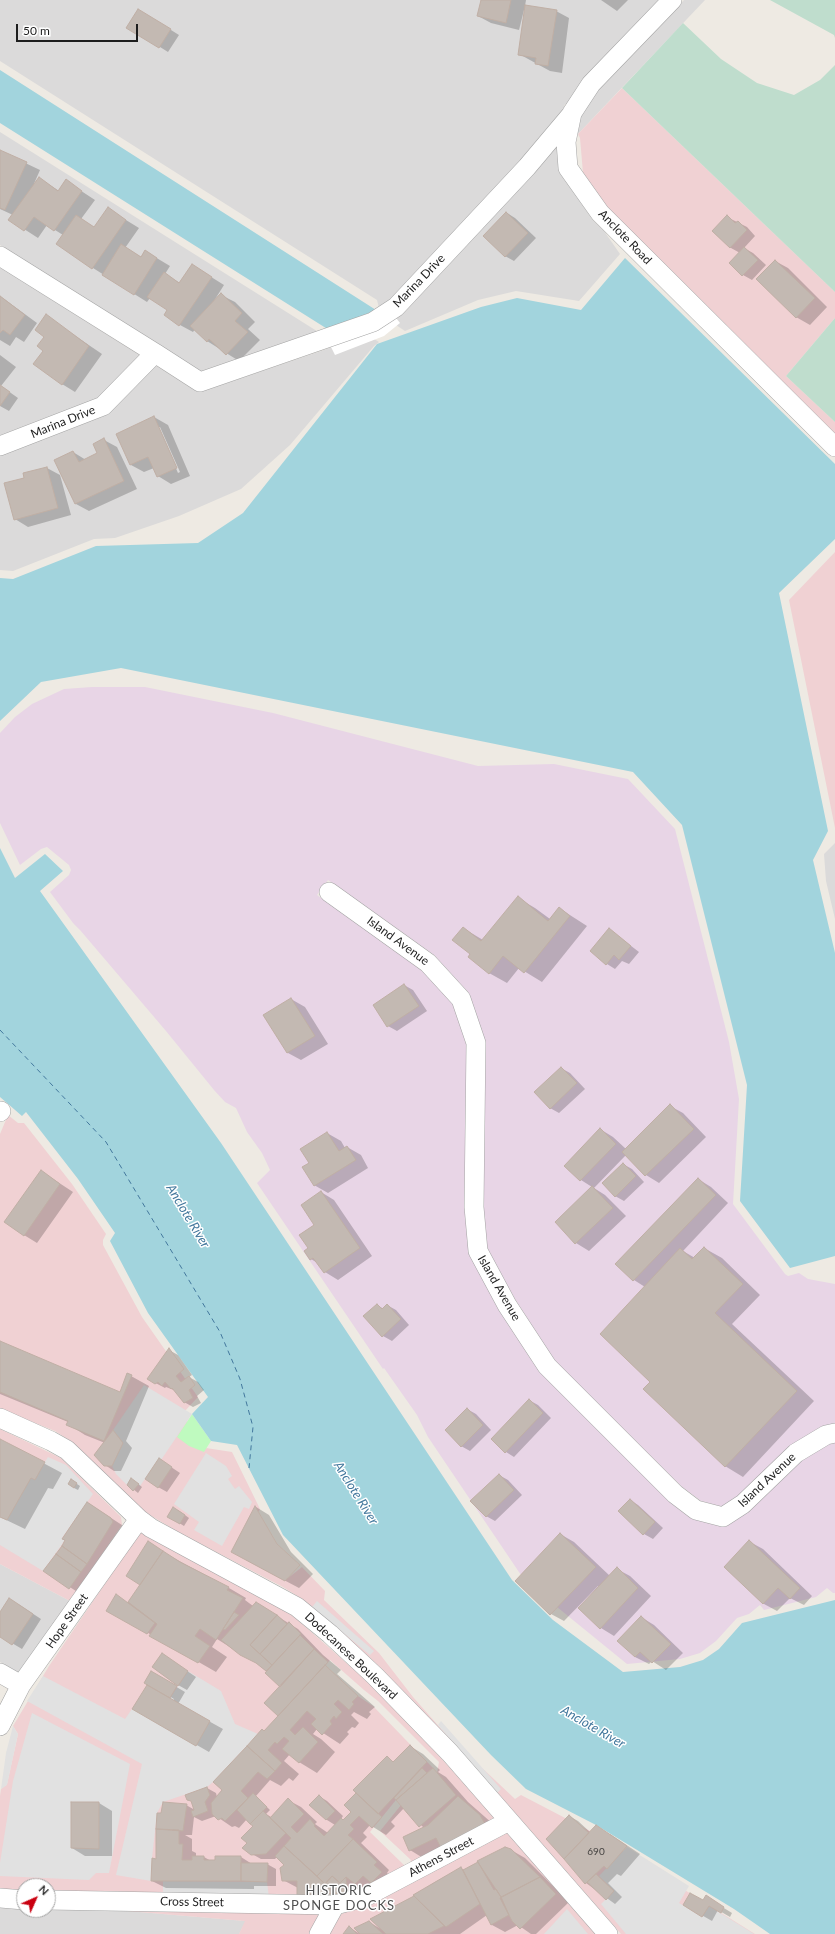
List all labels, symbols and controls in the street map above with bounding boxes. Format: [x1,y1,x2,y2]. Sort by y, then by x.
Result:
scale bar [18,16,140,42]
text: 50 m [23,23,50,38]
street label: Anclote Road [595,207,655,267]
street label: Marina Drive [390,251,448,311]
street label: Marina Drive [29,402,97,442]
street label: Island Avenue [364,914,432,968]
water label: Anclote River [163,1181,213,1251]
street label: Island Avenue [474,1253,524,1323]
street label: Island Avenue [735,1450,799,1510]
water label: Anclote River [330,1459,382,1527]
street label: Hope Street [43,1591,91,1651]
street label: Dodecanese Boulevard [302,1609,400,1703]
water label: Anclote River [558,1702,628,1752]
street label: Athens Street [406,1834,476,1880]
house number: 690 [587,1846,605,1858]
north arrow [16,1878,56,1918]
text: N [37,1882,52,1897]
district label: HISTORIC SPONGE DOCKS [283,1883,395,1914]
street label: Cross Street [160,1894,224,1910]

